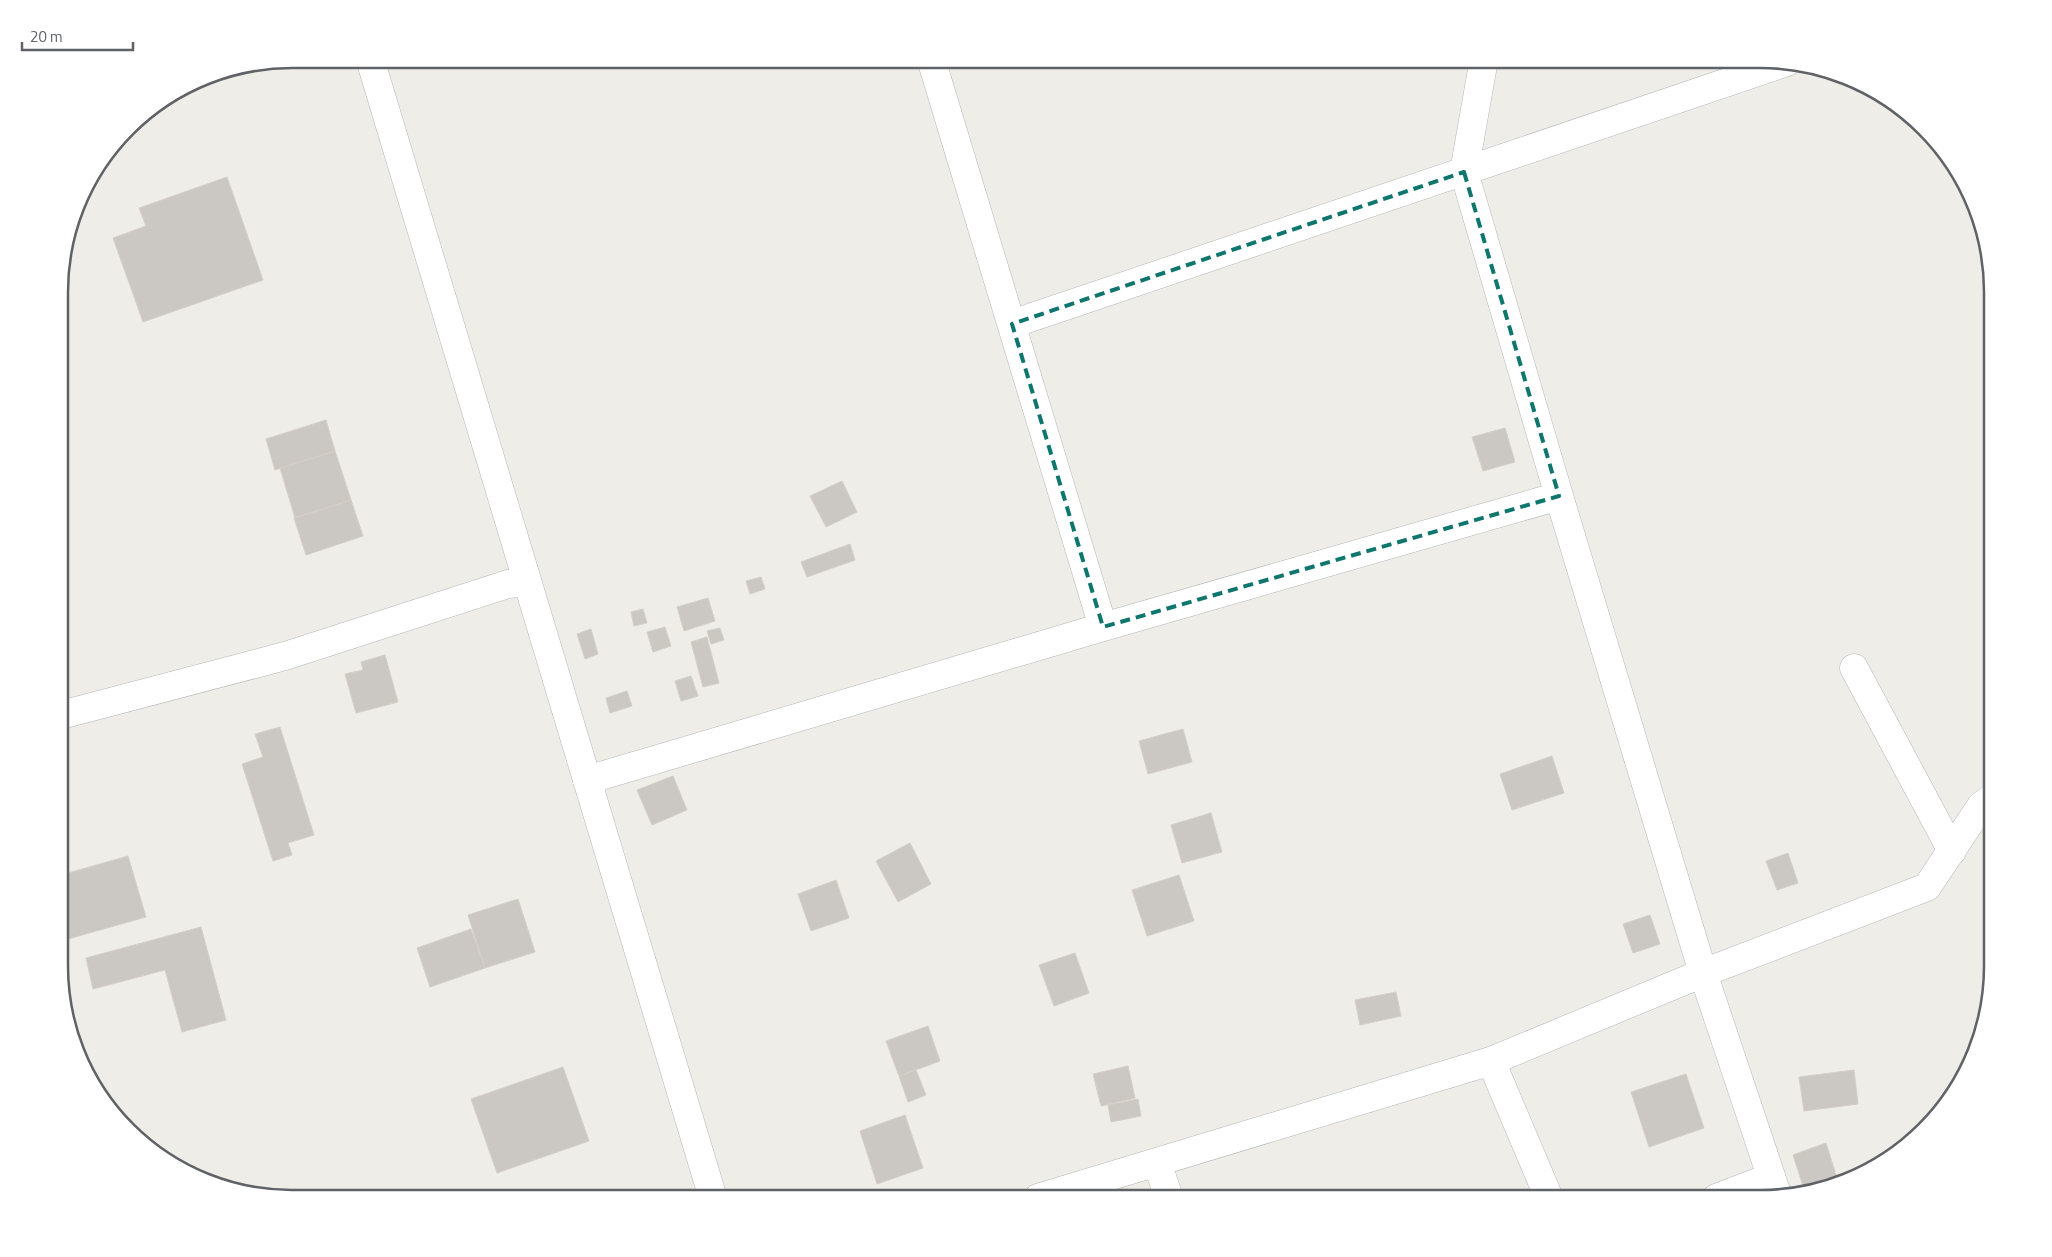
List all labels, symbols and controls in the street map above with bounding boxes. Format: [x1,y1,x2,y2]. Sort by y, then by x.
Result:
scale bar [22,20,134,52]
text: 20 m [30,25,63,48]

